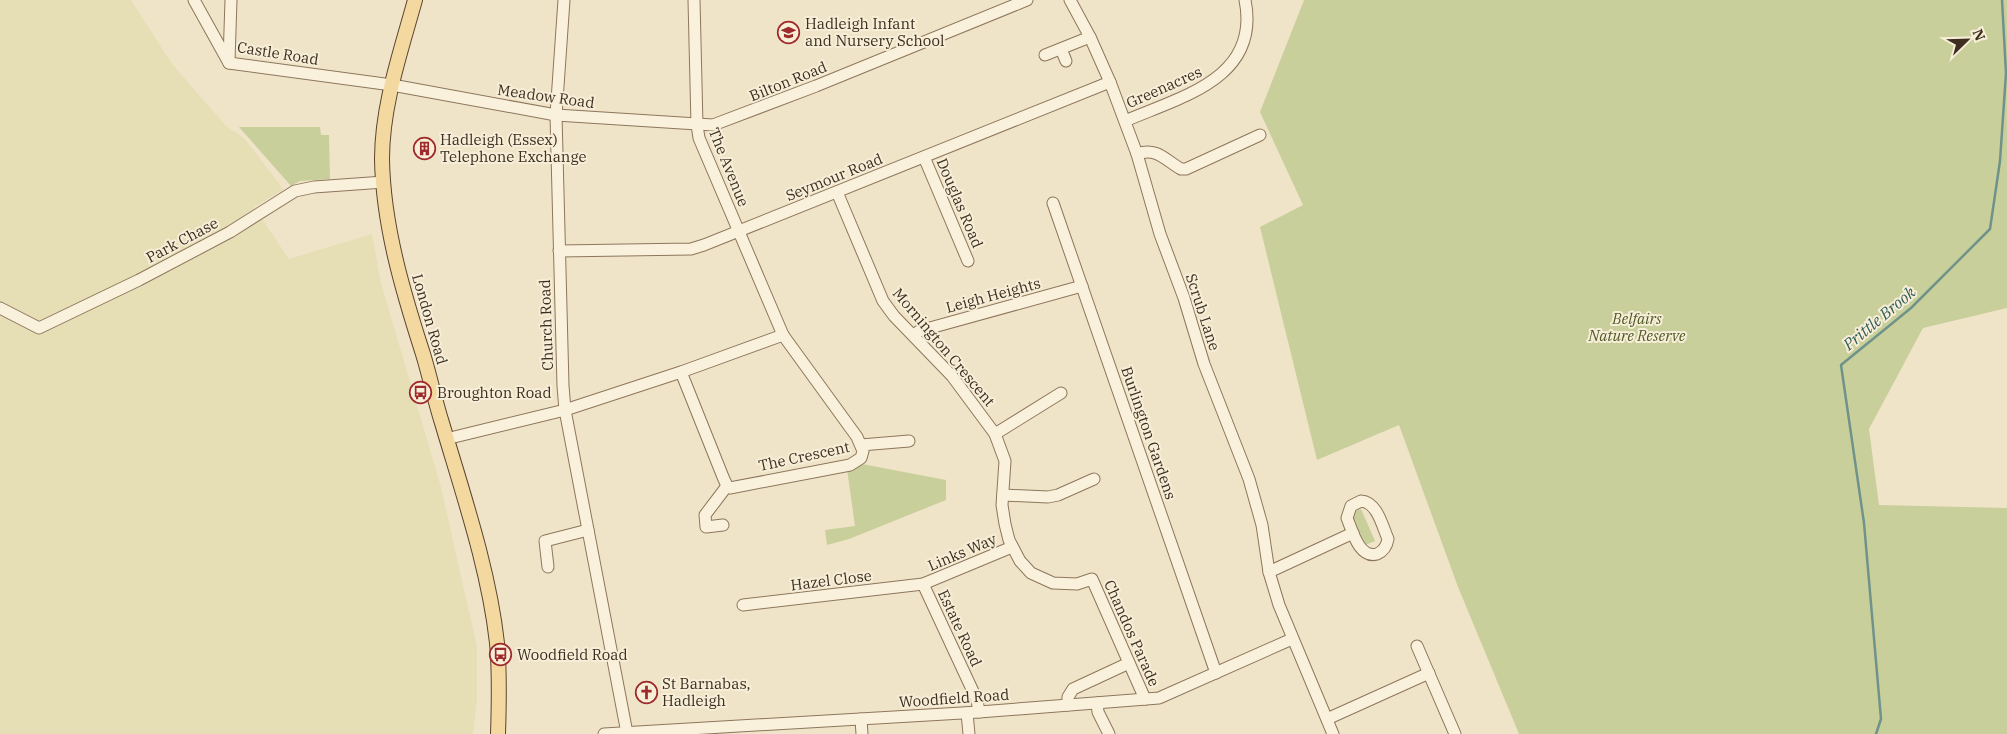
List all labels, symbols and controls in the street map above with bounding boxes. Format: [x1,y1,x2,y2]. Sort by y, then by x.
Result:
place label: Hadleigh Infant and Nursery School [805,14,944,50]
north arrow [1942,15,1992,65]
school or university icon: Hadleigh Infant and Nursery School [777,20,801,44]
text: N [1969,26,1989,44]
street label: Castle Road [236,37,320,69]
street label: Bilton Road [746,57,830,105]
street label: Greenacres [1123,62,1205,112]
street label: Meadow Road [496,80,596,112]
street label: The Avenue [705,125,753,209]
place label: Hadleigh (Essex) Telephone Exchange [440,130,587,166]
building icon: Hadleigh (Essex) Telephone Exchange [412,136,436,160]
street label: Seymour Road [783,149,885,205]
street label: Douglas Road [933,155,987,251]
street label: Park Chase [143,213,221,267]
street label: London Road [408,271,452,367]
street label: Scrub Lane [1182,271,1224,353]
street label: Leigh Heights [944,273,1042,317]
street label: Church Road [535,279,557,371]
water label: Prittle Brook [1838,282,1920,355]
street label: Mornington Crescent [889,284,999,410]
park label: Belfairs Nature Reserve [1588,309,1686,345]
street label: Burlington Gardens [1117,364,1181,502]
bus stop icon: Broughton Road [409,380,433,404]
place label: Broughton Road [437,383,552,402]
street label: The Crescent [757,437,851,475]
street label: Links Way [925,529,999,575]
street label: Hazel Close [789,566,873,594]
street label: Chandos Parade [1100,577,1164,689]
street label: Estate Road [934,586,986,670]
bus stop icon: Woodfield Road [489,642,513,666]
place label: Woodfield Road [517,645,628,664]
place label: St Barnabas, Hadleigh [662,674,750,710]
church icon: St Barnabas, Hadleigh [634,680,658,704]
street label: Woodfield Road [898,685,1010,711]

